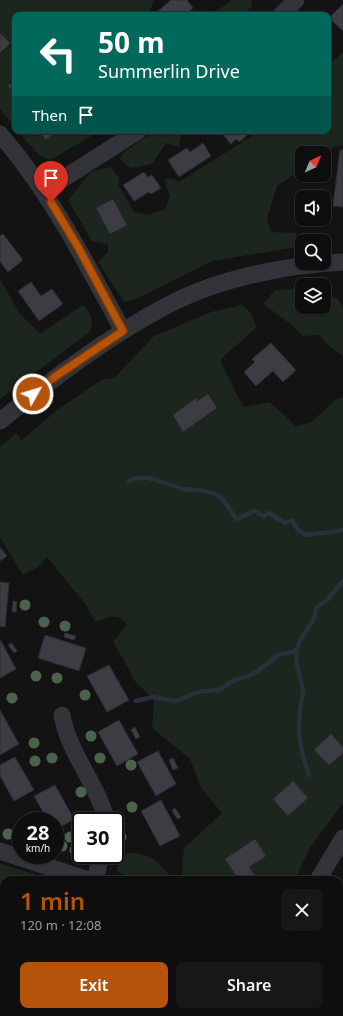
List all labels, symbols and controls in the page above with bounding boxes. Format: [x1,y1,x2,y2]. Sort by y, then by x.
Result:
text: 50 m [98,23,165,61]
icon: left [32,28,84,80]
text: Summerlin Drive [98,59,240,83]
icon: arrive [75,104,97,126]
text: Then [32,105,67,125]
north arrow [295,146,331,182]
map controls [295,146,331,314]
pin [34,161,68,202]
icon: arrive [40,167,62,189]
button: sound [295,190,331,226]
button: search [295,234,331,270]
button: layers [295,278,331,314]
position arrow [12,373,54,415]
speed limit sign: 30 [72,812,124,864]
text: 28 [27,819,49,846]
text: km/h [26,841,50,855]
text: 1 min [20,884,85,917]
button: close [281,889,323,931]
text: 120 m · 12:08 [20,916,101,934]
button: Exit [20,962,168,1008]
button: Share [176,962,323,1008]

